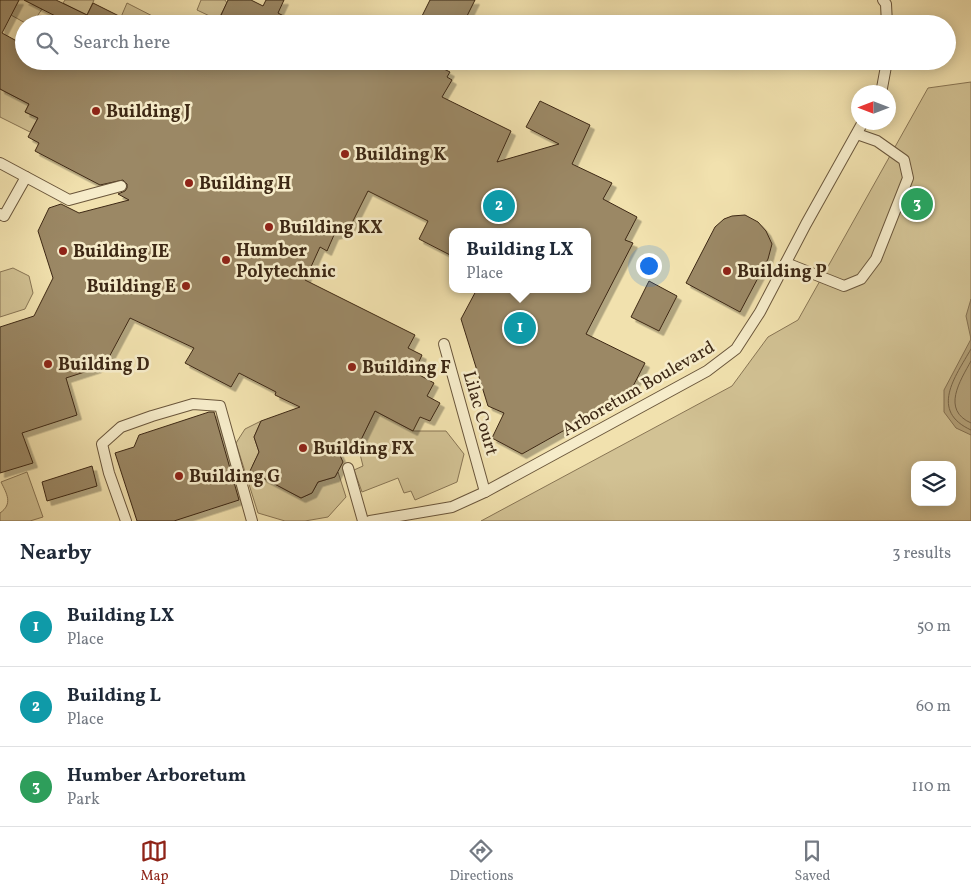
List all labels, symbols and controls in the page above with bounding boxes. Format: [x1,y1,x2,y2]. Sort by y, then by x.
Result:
search box [15,15,956,70]
icon: search [33,29,61,57]
text: Search here [73,30,170,56]
north arrow [851,85,896,130]
place label: Building J [106,100,191,125]
marker: Building J [90,105,102,117]
place label: Building K [355,143,446,168]
marker: Building K [339,148,351,160]
place label: Building H [199,172,291,197]
marker: Building H [183,177,195,189]
pin: 3 [901,185,933,223]
pin: 2 [483,187,515,225]
place label: Building KX [279,216,383,241]
marker: Building KX [263,221,275,233]
popup [449,228,591,293]
text: Building LX [466,237,574,263]
place label: Humber Polytechnic [236,239,336,285]
place label: Building IE [73,240,169,265]
marker: Building IE [57,245,69,257]
your location [636,253,662,279]
marker: Humber Polytechnic [220,254,232,266]
place label: Building P [737,260,827,285]
text: Place [466,263,503,285]
marker: Building P [721,265,733,277]
place label: Building E [87,275,176,300]
marker: Building E [180,280,192,292]
pin: 1 [504,309,536,347]
street label: Arboretum Boulevard [558,335,720,443]
place label: Building D [58,353,149,378]
place label: Building F [362,356,451,381]
marker: Building D [42,358,54,370]
marker: Building F [346,361,358,373]
street label: Lilac Court [456,368,504,459]
place label: Building FX [313,437,415,462]
marker: Building FX [297,442,309,454]
map controls [911,461,956,506]
button: layers [911,461,956,506]
place label: Building G [189,465,280,490]
marker: Building G [173,470,185,482]
text: Nearby [20,539,91,568]
text: 3 results [892,543,951,565]
text: Building LX [67,603,174,629]
text: 1 [33,616,39,638]
text: 50 m [917,616,951,638]
text: Place [67,629,104,651]
text: Building L [67,683,161,709]
text: 2 [32,696,40,718]
text: 60 m [916,696,951,718]
text: Place [67,709,104,731]
text: Humber Arboretum [67,763,246,789]
text: 3 [32,776,40,798]
text: 110 m [912,776,951,798]
text: Park [67,789,100,811]
tab: Map [140,837,168,886]
tab: Directions [449,837,514,886]
tab: Saved [794,837,831,886]

